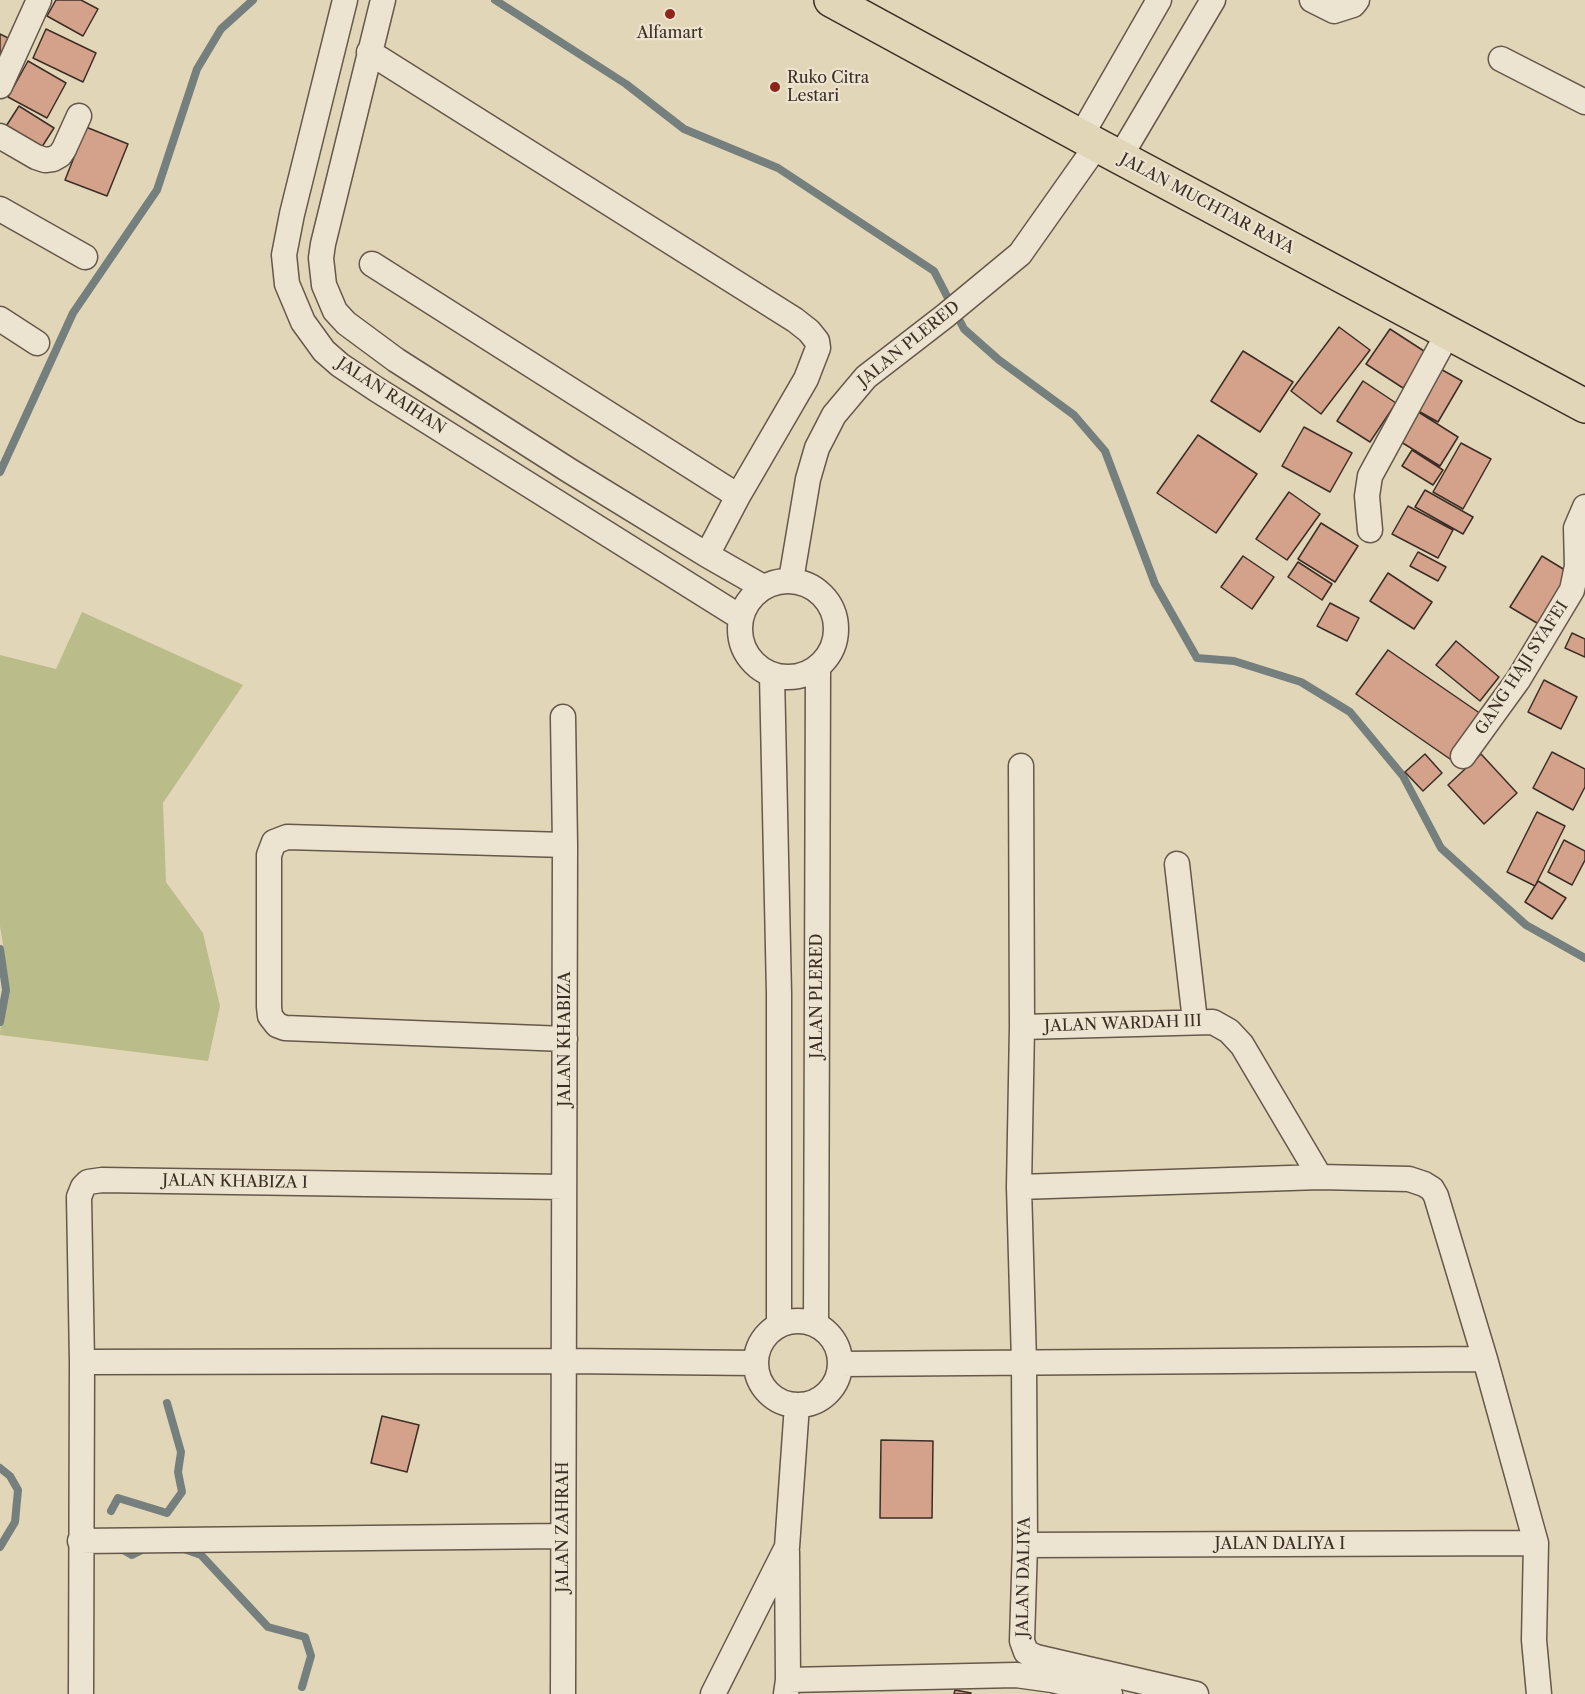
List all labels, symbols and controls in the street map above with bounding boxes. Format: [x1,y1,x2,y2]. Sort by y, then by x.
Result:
marker: Alfamart [663,7,677,21]
place label: Alfamart [637,23,703,43]
place label: Ruko Citra Lestari [787,68,869,106]
marker: Ruko Citra Lestari [768,80,782,94]
street label: JALAN MUCHTAR RAYA [1117,150,1297,258]
street label: JALAN PLERED [854,297,964,391]
street label: JALAN RAIHAN [333,354,449,438]
street label: GANG HAJI SYAFEI [1472,598,1572,738]
street label: JALAN PLERED [807,933,827,1059]
street label: JALAN KHABIZA [555,971,575,1107]
street label: JALAN WARDAH III [1044,1012,1202,1036]
street label: JALAN KHABIZA I [162,1171,308,1193]
street label: JALAN ZAHRAH [553,1461,573,1593]
street label: JALAN DALIYA [1013,1517,1035,1637]
street label: JALAN DALIYA I [1215,1534,1345,1554]

